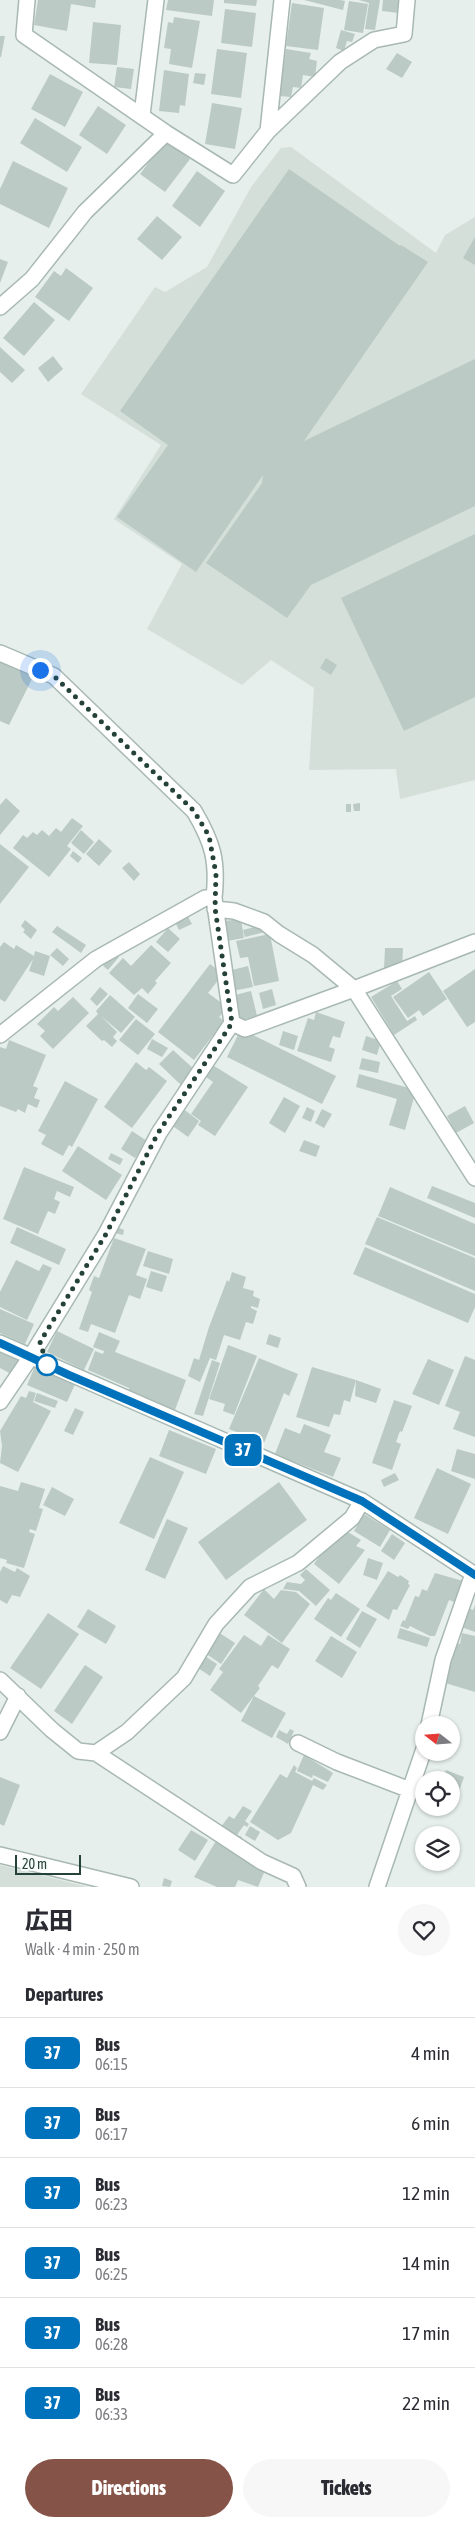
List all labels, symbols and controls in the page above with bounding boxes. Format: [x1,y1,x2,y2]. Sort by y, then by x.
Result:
your location [28,658,53,683]
unlabelled marker [36,1354,58,1376]
line badge: 37 [220,1434,266,1466]
text: 37 [235,1439,251,1460]
north arrow [415,1716,460,1761]
map controls [415,1716,460,1871]
button: locate [415,1771,460,1816]
button: layers [415,1826,460,1871]
scale bar [15,1852,81,1875]
text: 20 m [22,1856,47,1872]
button: heart [398,1904,450,1956]
text: 広田 [25,1907,73,1934]
text: Walk · 4 min · 250 m [25,1940,139,1958]
text: Departures [25,1983,103,2005]
text: Bus [95,2033,120,2055]
text: 37 [44,2042,61,2063]
text: 4 min [411,2042,450,2064]
text: 06:15 [95,2055,128,2073]
text: Bus [95,2103,120,2125]
text: 37 [44,2112,61,2133]
text: 6 min [411,2112,450,2134]
text: 06:17 [95,2125,128,2143]
text: Bus [95,2173,120,2195]
text: 37 [44,2182,61,2203]
text: 12 min [402,2182,450,2204]
text: 06:23 [95,2195,128,2213]
text: Bus [95,2243,120,2265]
text: 37 [44,2252,61,2273]
text: 14 min [402,2252,450,2274]
text: 06:25 [95,2265,128,2283]
text: Bus [95,2313,120,2335]
text: 37 [44,2322,61,2343]
text: 17 min [402,2322,450,2344]
text: 06:28 [95,2335,128,2353]
text: Bus [95,2383,120,2405]
text: 37 [44,2392,61,2413]
text: 22 min [402,2392,450,2414]
text: 06:33 [95,2405,128,2423]
button: Directions [25,2459,233,2517]
button: Tickets [243,2459,450,2517]

